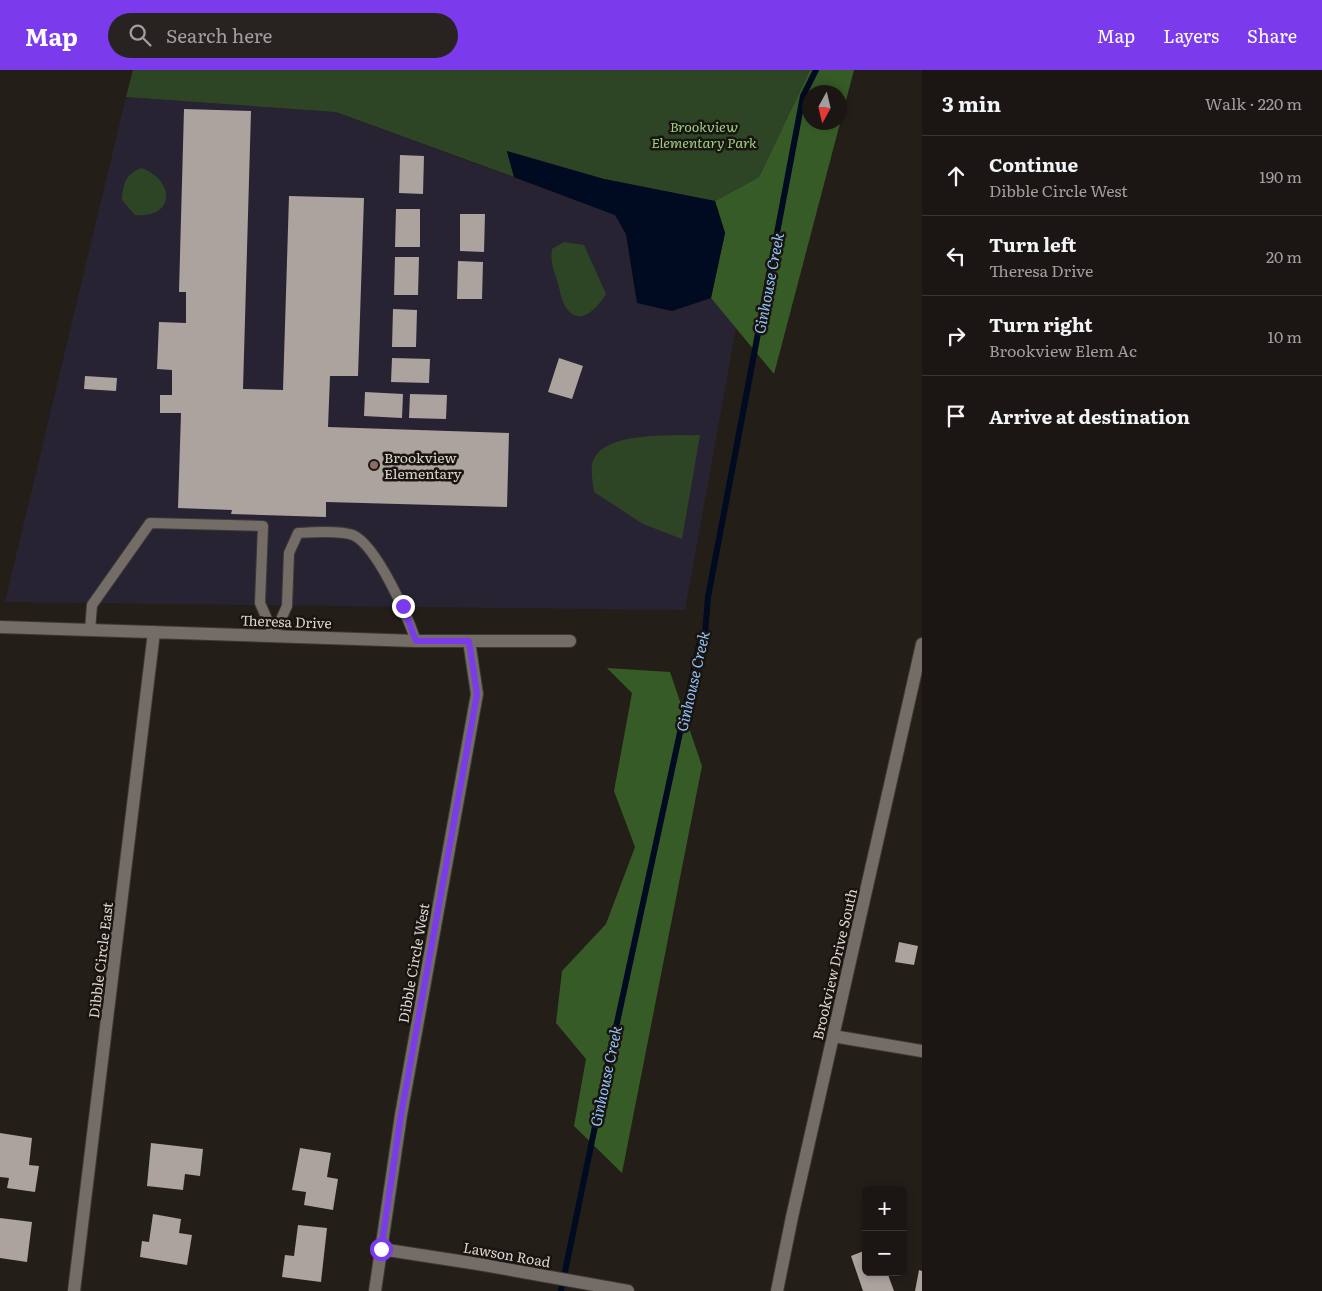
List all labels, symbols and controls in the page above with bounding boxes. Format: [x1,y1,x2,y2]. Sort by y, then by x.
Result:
search box [108,13,458,58]
text: Map [25,18,78,53]
icon: search [126,21,154,49]
text: Search here [166,21,272,49]
text: Map [1097,22,1135,49]
text: Layers [1163,22,1219,49]
text: Share [1247,22,1297,49]
north arrow [802,85,847,130]
text: 3 min [942,87,1001,118]
text: Walk · 220 m [1205,91,1302,115]
park label: Brookview Elementary Park [651,116,757,152]
text: Continue [989,150,1078,178]
icon: ahead [942,162,970,190]
text: 190 m [1259,164,1302,188]
text: Dibble Circle West [989,178,1128,202]
water label: Ginhouse Creek [747,230,789,336]
text: Turn left [989,230,1076,258]
icon: left [942,242,970,270]
text: 20 m [1266,244,1302,268]
text: Theresa Drive [989,258,1093,282]
text: Turn right [989,310,1093,338]
icon: right [942,322,970,350]
text: 10 m [1268,324,1302,348]
text: Brookview Elem Ac [989,338,1137,362]
icon: arrive [942,402,970,430]
text: Arrive at destination [989,402,1190,430]
place label: Brookview Elementary [384,447,463,483]
marker: Brookview Elementary [368,459,380,471]
route end [392,595,415,618]
street label: Theresa Drive [240,609,332,633]
water label: Ginhouse Creek [669,628,715,734]
street label: Brookview Drive South [807,886,861,1042]
street label: Dibble Circle East [83,901,117,1019]
street label: Dibble Circle West [393,901,433,1025]
water label: Ginhouse Creek [583,1023,627,1129]
map controls [862,1186,907,1276]
button: + [862,1186,907,1231]
button: − [862,1231,907,1276]
street label: Lawson Road [462,1236,553,1272]
route start [370,1238,393,1261]

